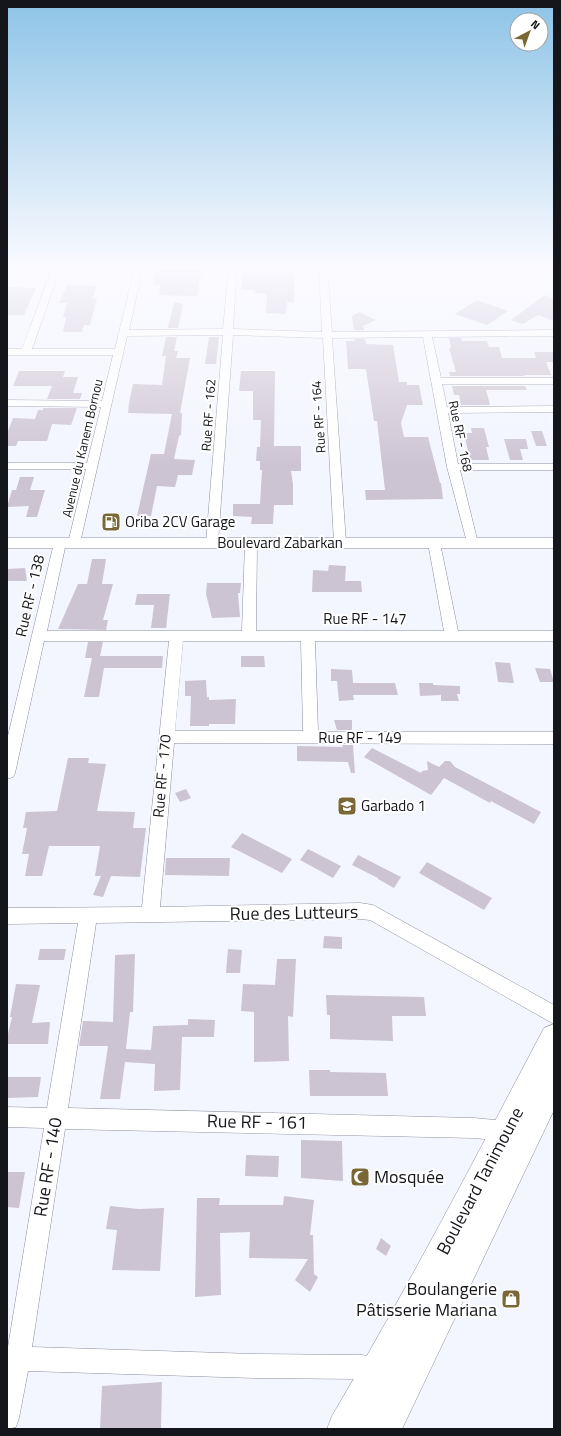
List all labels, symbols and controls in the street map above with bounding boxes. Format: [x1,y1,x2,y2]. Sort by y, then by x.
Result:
north arrow [509,12,549,52]
text: N [527,16,544,33]
street label: Avenue du Kanem Bornou [56,377,108,519]
street label: Rue RF - 162 [195,378,221,452]
street label: Rue RF - 164 [305,380,331,454]
street label: Rue RF - 168 [444,399,478,473]
place label: Oriba 2CV Garage [125,510,235,533]
fuel station icon: Oriba 2CV Garage [100,511,122,533]
street label: Boulevard Zabarkan [217,531,343,554]
street label: Rue RF - 138 [9,553,50,639]
street label: Rue RF - 147 [323,607,407,630]
street label: Rue RF - 149 [318,726,402,749]
street label: Rue RF - 170 [146,733,177,819]
place label: Garbado 1 [361,794,426,817]
school or university icon: Garbado 1 [336,795,358,817]
street label: Rue des Lutteurs [229,898,358,927]
street label: Boulevard Tanimoune [429,1102,530,1259]
street label: Rue RF - 161 [207,1107,307,1136]
street label: Rue RF - 140 [26,1115,69,1219]
place label: Mosquée [374,1163,444,1190]
mosque icon: Mosquée [349,1166,371,1188]
place label: Boulangerie Pâtisserie Mariana [356,1275,497,1323]
shop icon: Boulangerie Pâtisserie Mariana [500,1288,522,1310]

